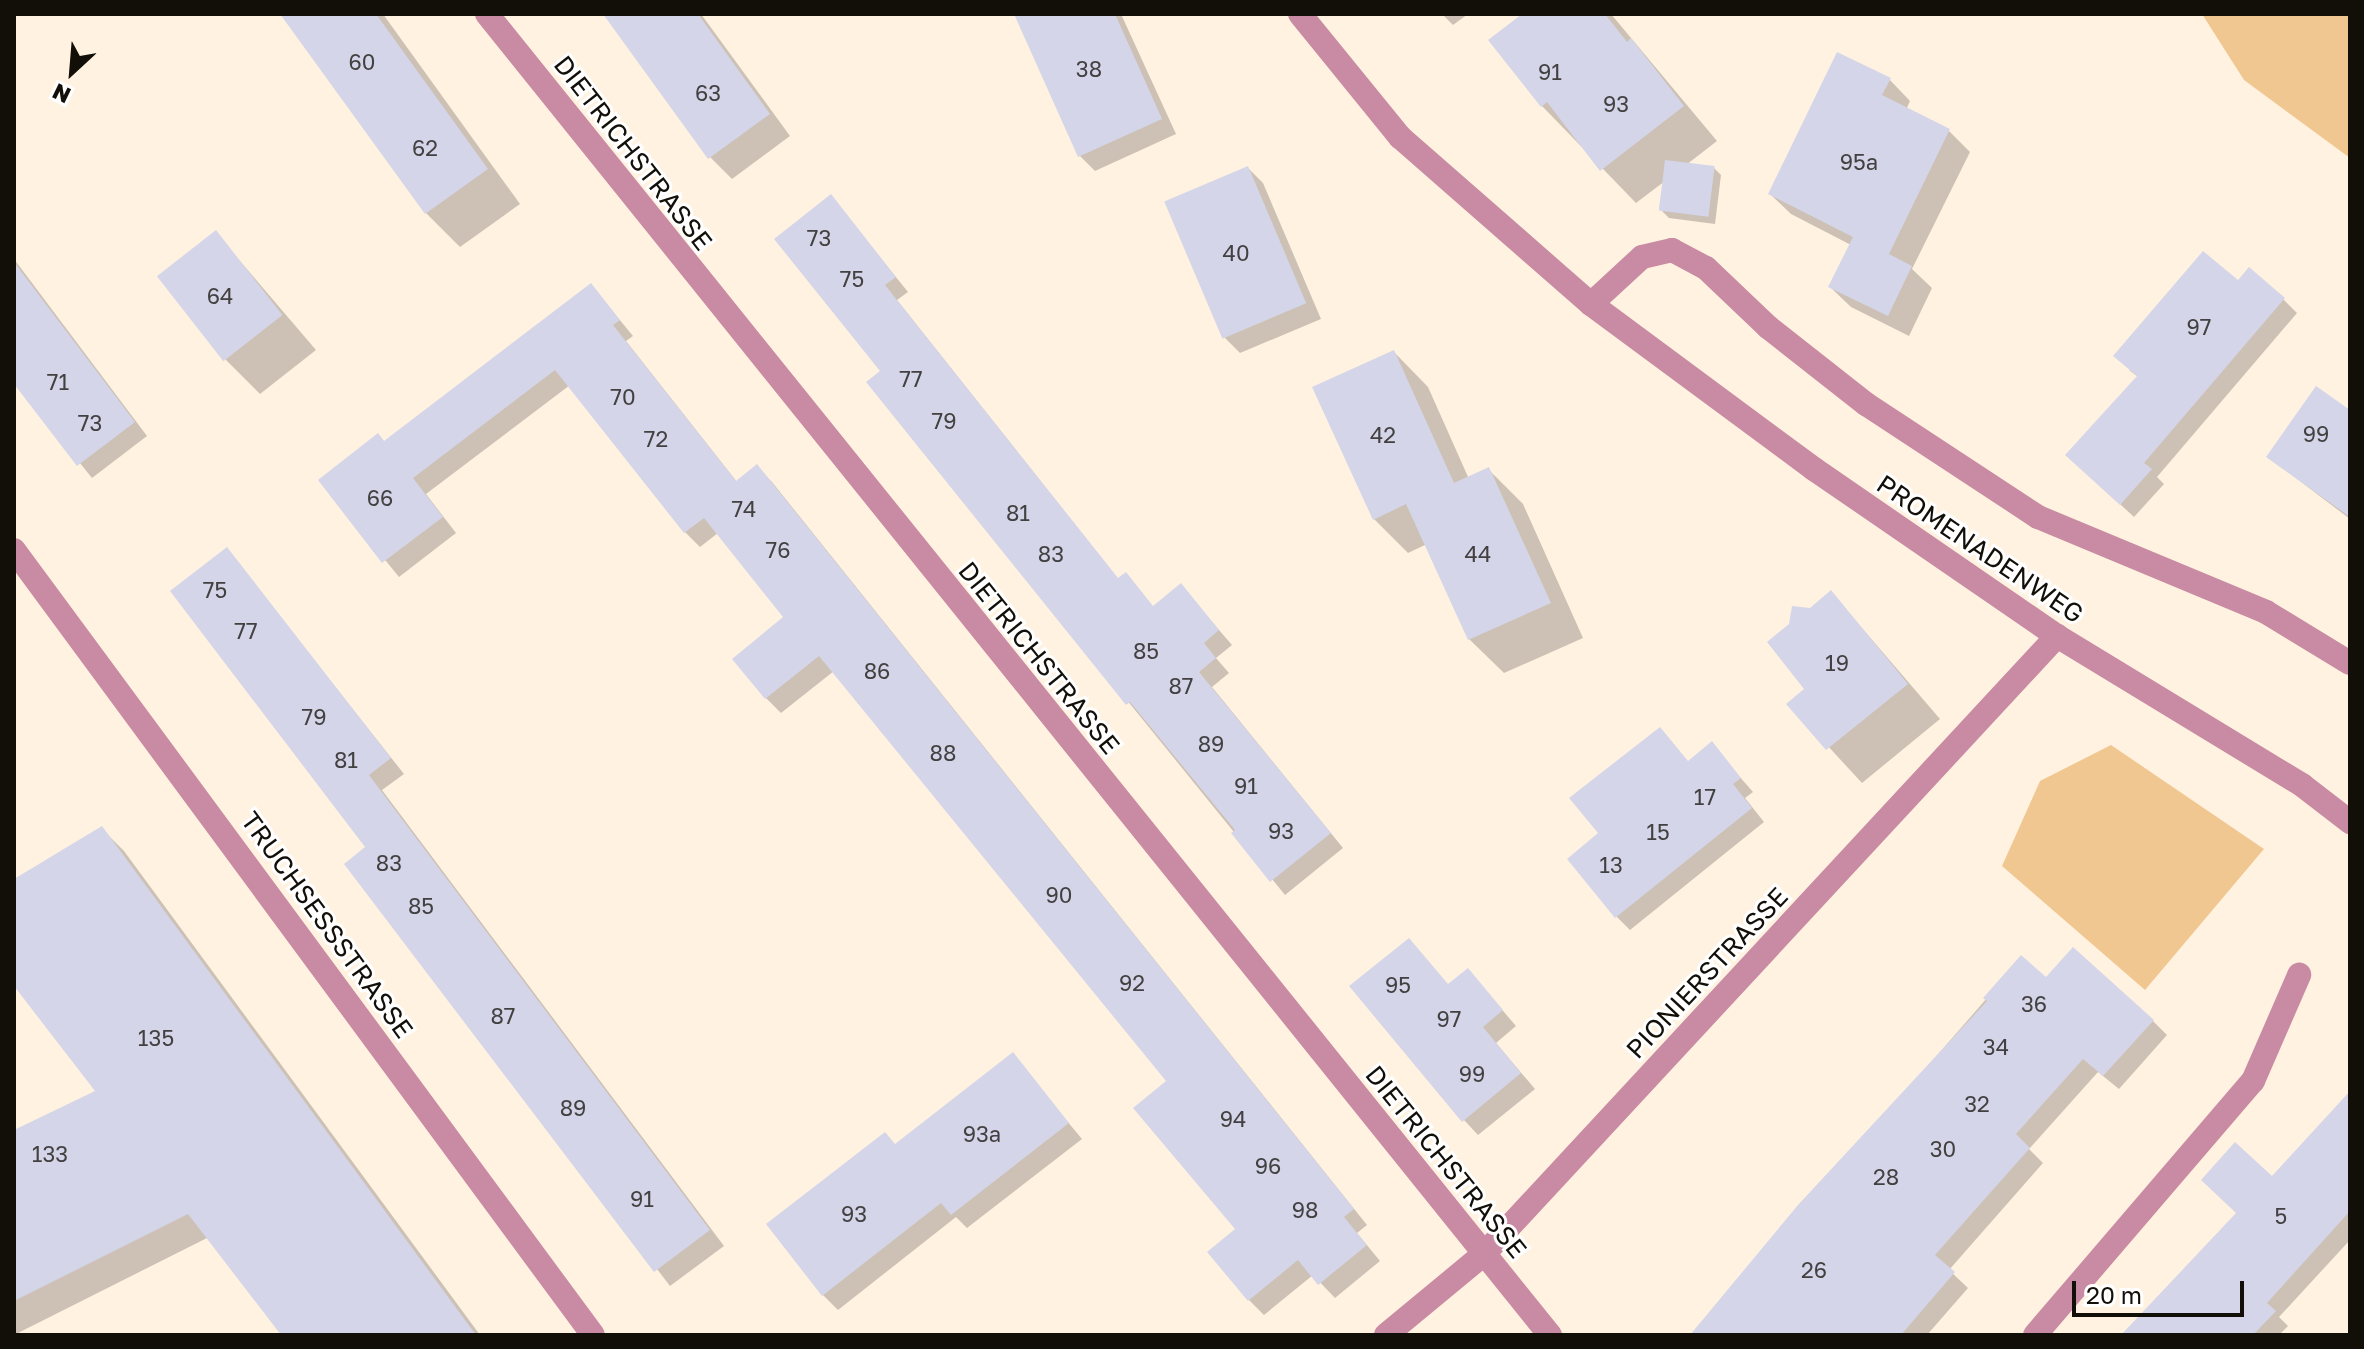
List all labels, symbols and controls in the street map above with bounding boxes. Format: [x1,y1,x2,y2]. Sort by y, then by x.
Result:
north arrow [32,32,112,112]
house number: 60 [349,49,375,75]
street label: DIETRICHSTRASSE [547,49,719,257]
house number: 38 [1076,56,1102,82]
house number: 91 [1538,59,1562,85]
text: N [48,78,75,110]
house number: 63 [695,80,721,106]
house number: 93 [1603,91,1629,117]
house number: 62 [412,135,438,161]
house number: 95a [1840,149,1878,175]
house number: 73 [807,225,831,251]
house number: 40 [1222,240,1250,266]
house number: 75 [840,266,864,292]
house number: 64 [207,283,233,309]
house number: 97 [2187,314,2211,340]
house number: 77 [899,366,923,392]
house number: 71 [47,369,69,395]
house number: 70 [610,384,636,410]
house number: 79 [932,408,956,434]
house number: 73 [78,410,102,436]
house number: 99 [2303,421,2329,447]
house number: 42 [1370,422,1396,448]
house number: 72 [644,426,668,452]
street label: PROMENADENWEG [1871,468,2089,630]
house number: 66 [367,485,393,511]
house number: 74 [731,496,757,522]
house number: 81 [1006,500,1030,526]
house number: 76 [766,537,790,563]
house number: 83 [1038,541,1064,567]
house number: 44 [1465,541,1491,567]
street label: DIETRICHSTRASSE [952,556,1126,760]
house number: 75 [203,577,227,603]
house number: 77 [234,618,258,644]
house number: 85 [1133,638,1159,664]
house number: 19 [1825,650,1849,676]
house number: 86 [864,658,890,684]
house number: 87 [1168,673,1194,699]
house number: 79 [302,704,326,730]
house number: 89 [1198,731,1224,757]
house number: 88 [930,740,956,766]
house number: 81 [334,747,358,773]
house number: 91 [1234,773,1258,799]
house number: 17 [1694,784,1716,810]
street label: TRUCHSESSSTRASSE [234,806,420,1044]
house number: 93 [1268,818,1294,844]
house number: 15 [1646,819,1670,845]
house number: 83 [376,850,402,876]
house number: 13 [1599,852,1623,878]
street label: PIONIERSTRASSE [1620,881,1794,1065]
house number: 90 [1046,882,1072,908]
house number: 85 [408,893,434,919]
house number: 92 [1119,970,1145,996]
house number: 95 [1385,972,1411,998]
house number: 36 [2021,991,2047,1017]
house number: 87 [490,1003,516,1029]
house number: 97 [1437,1006,1461,1032]
house number: 135 [138,1025,174,1051]
house number: 34 [1983,1034,2009,1060]
street label: DIETRICHSTRASSE [1359,1060,1533,1264]
house number: 99 [1459,1061,1485,1087]
house number: 32 [1964,1091,1990,1117]
house number: 89 [560,1095,586,1121]
house number: 94 [1220,1106,1246,1132]
house number: 93a [963,1121,1001,1147]
house number: 30 [1930,1136,1956,1162]
house number: 133 [32,1141,68,1167]
house number: 96 [1255,1153,1281,1179]
house number: 28 [1873,1164,1899,1190]
house number: 91 [630,1186,654,1212]
house number: 98 [1292,1197,1318,1223]
house number: 93 [841,1201,867,1227]
house number: 5 [2275,1203,2287,1229]
house number: 26 [1801,1257,1827,1283]
scale bar [2076,1265,2248,1315]
text: 20 m [2086,1280,2142,1309]

